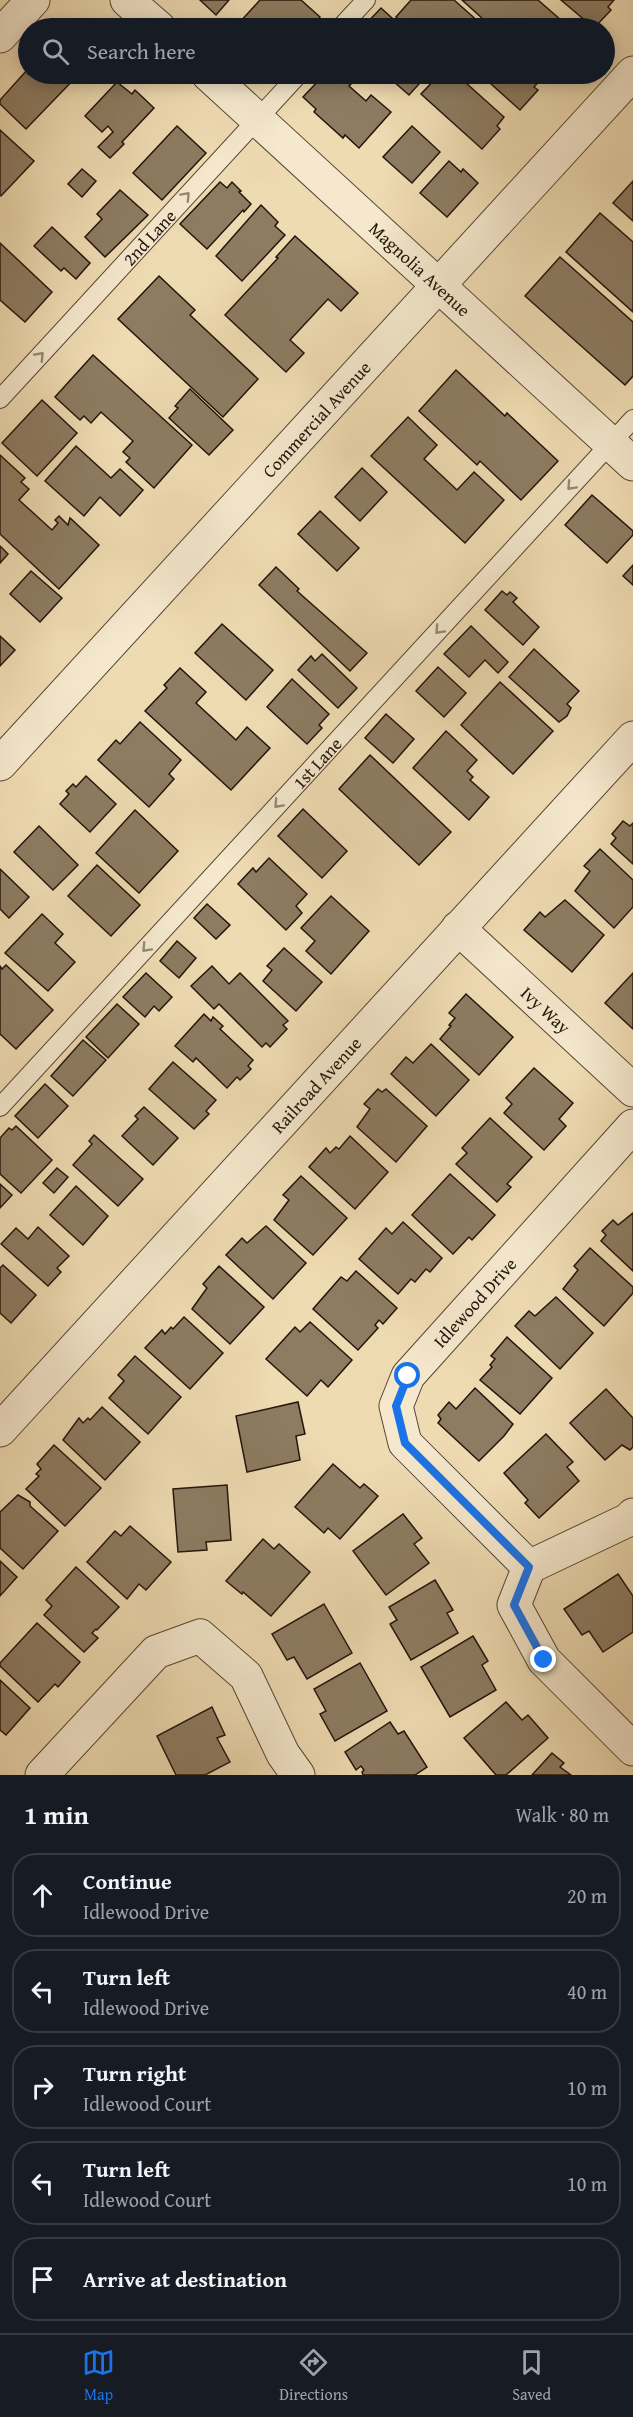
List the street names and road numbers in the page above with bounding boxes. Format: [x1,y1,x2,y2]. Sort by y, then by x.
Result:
street label: 2nd Lane [116,203,182,271]
street label: Magnolia Avenue [363,215,477,322]
street label: Commercial Avenue [256,354,377,483]
street label: 1st Lane [286,731,348,795]
street label: Ivy Way [515,979,577,1040]
street label: Railroad Avenue [264,1030,367,1139]
street label: Idlewood Drive [426,1251,522,1353]

